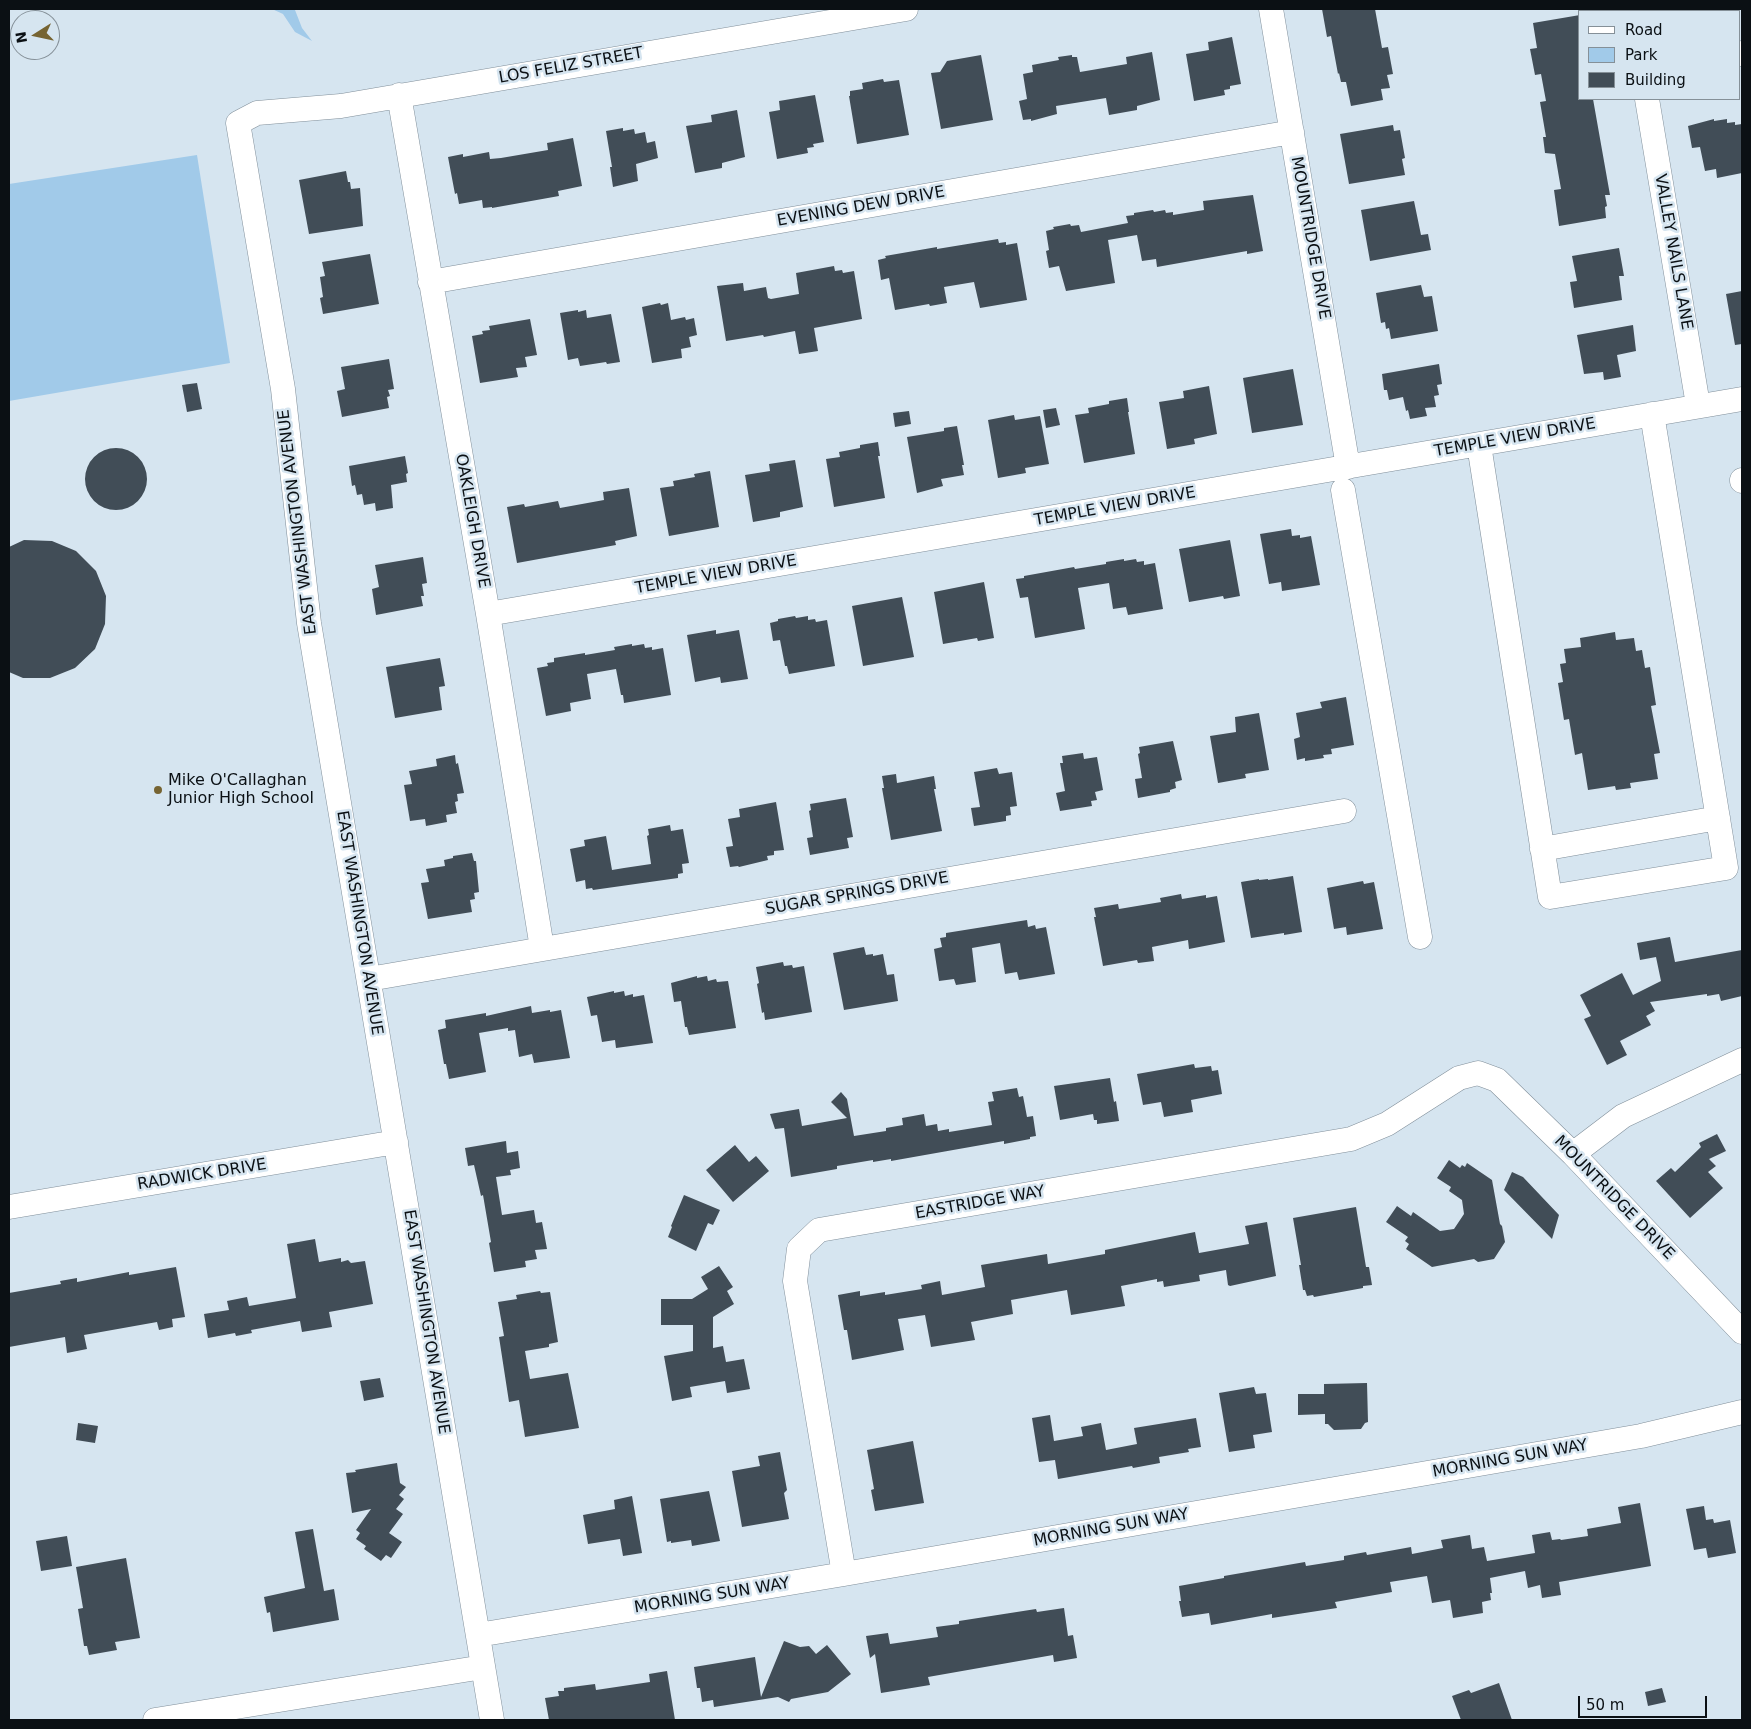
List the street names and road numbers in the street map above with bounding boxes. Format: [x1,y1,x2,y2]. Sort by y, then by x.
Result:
street label: LOS FELIZ STREET [497,44,645,88]
street label: MOUNTRIDGE DRIVE [1286,155,1334,321]
street label: VALLEY NAILS LANE [1650,173,1696,331]
street label: EVENING DEW DRIVE [776,183,946,231]
street label: EAST WASHINGTON AVENUE [275,408,321,636]
street label: TEMPLE VIEW DRIVE [1433,414,1597,462]
street label: OAKLEIGH DRIVE [451,452,493,590]
street label: TEMPLE VIEW DRIVE [1033,483,1197,531]
street label: TEMPLE VIEW DRIVE [634,551,798,599]
street label: EAST WASHINGTON AVENUE [332,809,386,1037]
street label: SUGAR SPRINGS DRIVE [764,868,950,920]
street label: MOUNTRIDGE DRIVE [1550,1132,1678,1264]
street label: RADWICK DRIVE [136,1155,268,1195]
street label: EASTRIDGE WAY [914,1182,1046,1224]
street label: EAST WASHINGTON AVENUE [399,1208,453,1436]
street label: MORNING SUN WAY [1431,1436,1589,1482]
street label: MORNING SUN WAY [1032,1505,1190,1551]
street label: MORNING SUN WAY [633,1574,791,1618]

